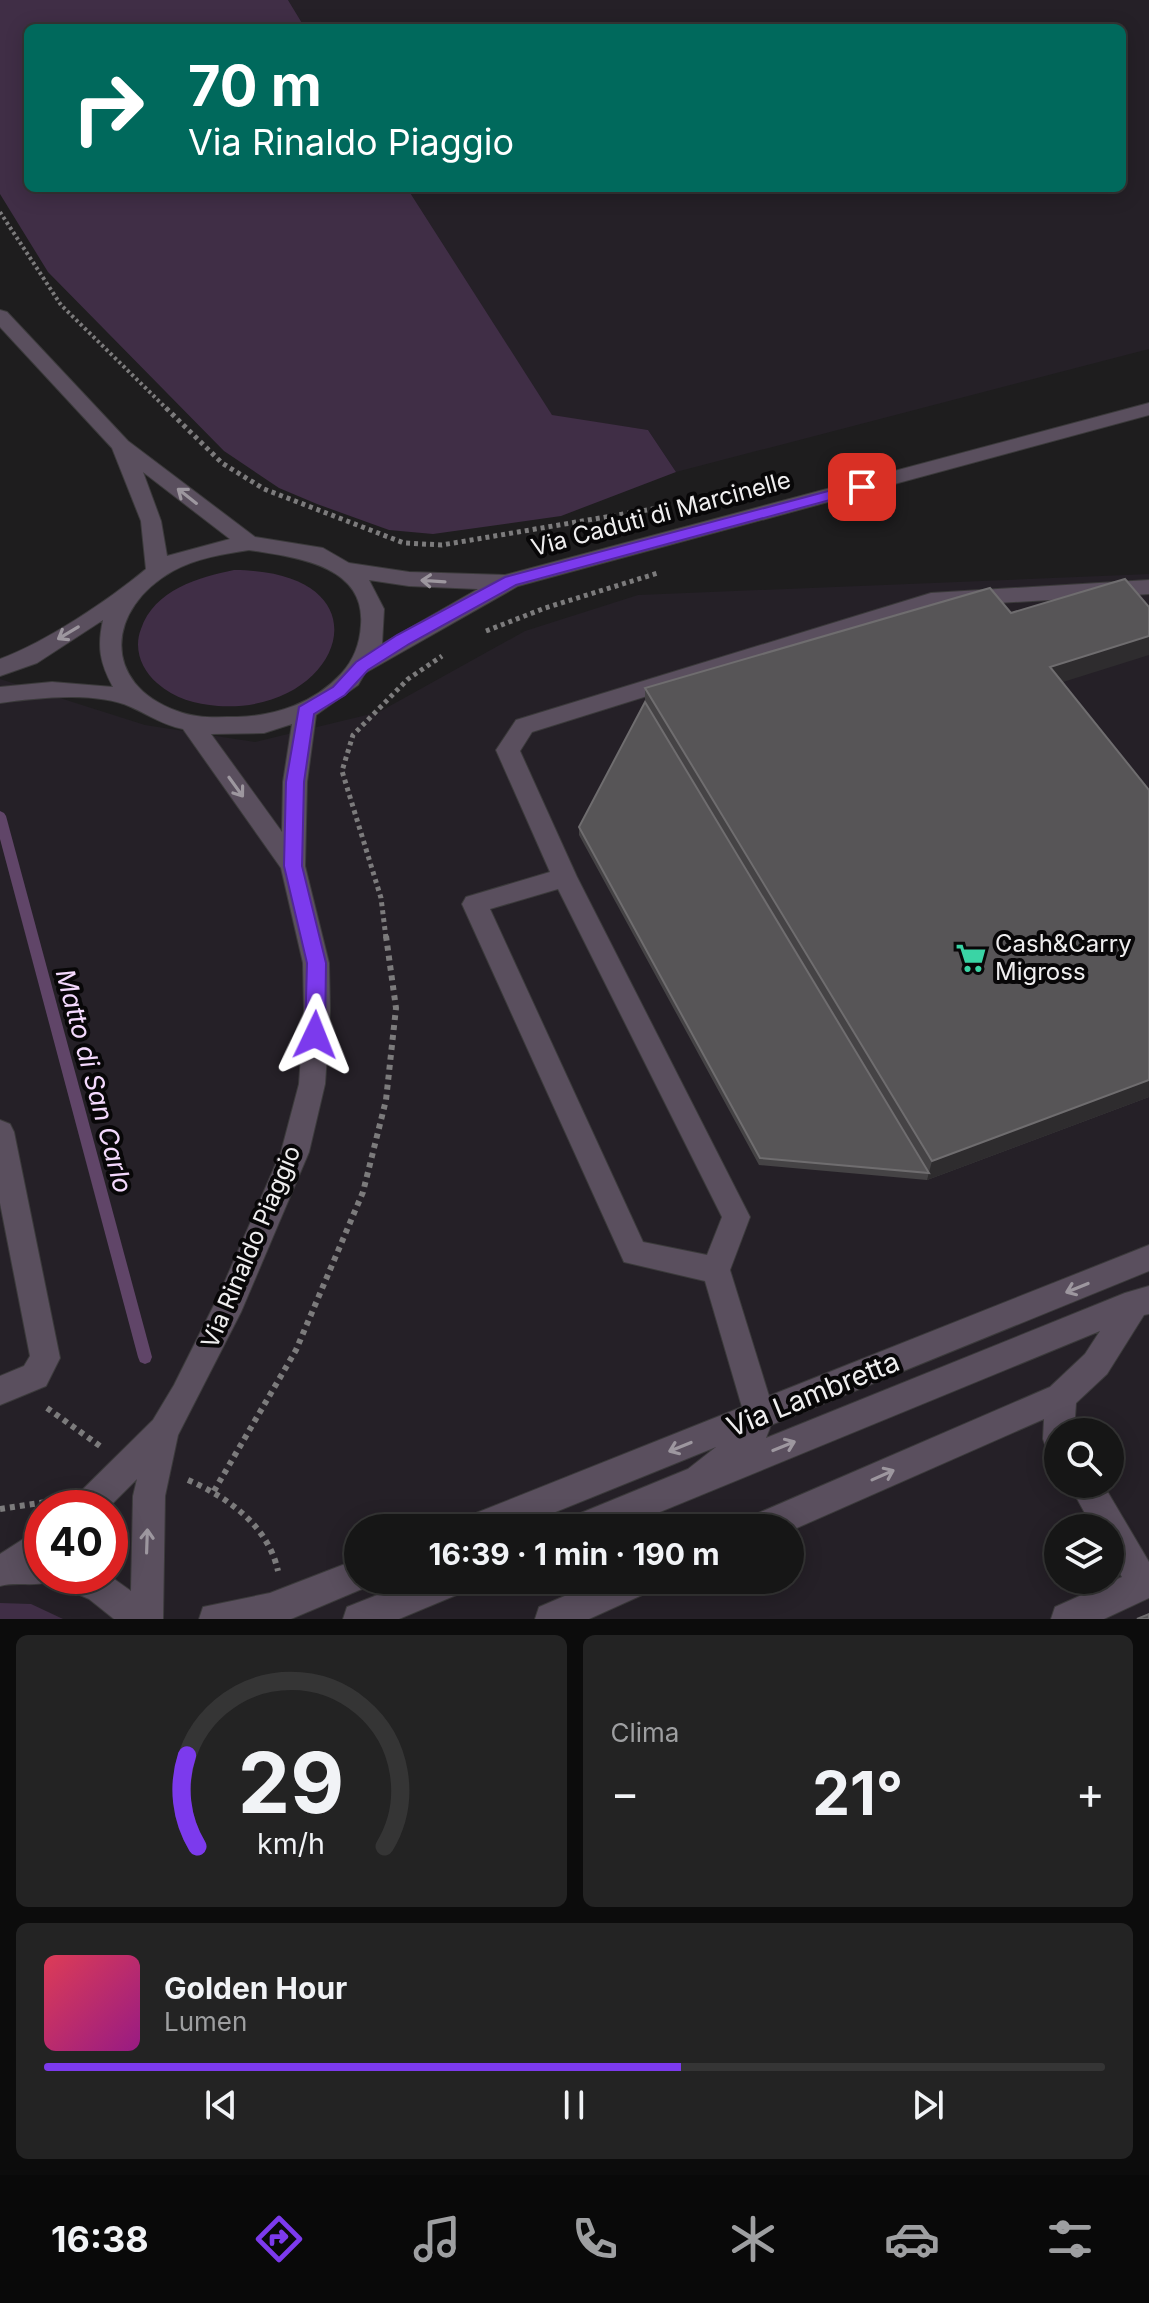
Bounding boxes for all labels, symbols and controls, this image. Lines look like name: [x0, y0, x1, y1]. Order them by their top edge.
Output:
text: 70 m: [188, 52, 322, 120]
icon: right: [56, 56, 160, 160]
text: Via Rinaldo Piaggio: [188, 120, 514, 164]
pin: [828, 453, 896, 521]
street label: Via Caduti di Marcinelle: [528, 465, 794, 562]
icon: arrive: [840, 465, 884, 509]
one-way arrow: [177, 487, 198, 504]
one-way arrow: [420, 573, 447, 588]
one-way arrow: [57, 626, 80, 642]
one-way arrow: [228, 776, 245, 798]
place label: Cash&Carry Migross: [995, 929, 1132, 986]
supermarket icon: Cash&Carry Migross: [954, 941, 988, 975]
water label: Matto di San Carlo: [50, 966, 139, 1196]
position arrow: [273, 993, 357, 1077]
street label: Via Rinaldo Piaggio: [195, 1141, 306, 1353]
one-way arrow: [1065, 1282, 1090, 1297]
street label: Via Lambretta: [722, 1344, 904, 1444]
map controls: [1044, 1418, 1124, 1594]
button: search: [1044, 1418, 1124, 1498]
one-way arrow: [771, 1438, 796, 1452]
one-way arrow: [668, 1441, 693, 1455]
one-way arrow: [870, 1466, 895, 1481]
speed limit sign: 40: [24, 1490, 128, 1594]
button: layers: [1044, 1514, 1124, 1594]
one-way arrow: [139, 1528, 154, 1555]
text: 16:39 · 1 min · 190 m: [428, 1536, 720, 1572]
text: Clima: [611, 1717, 679, 1748]
text: 29: [238, 1732, 344, 1833]
text: 21°: [812, 1757, 903, 1829]
text: −: [611, 1766, 640, 1820]
text: +: [1076, 1766, 1105, 1820]
text: km/h: [257, 1826, 325, 1861]
text: Golden Hour: [164, 1970, 347, 2006]
text: Lumen: [164, 2006, 247, 2037]
icon: previous: [199, 2083, 243, 2127]
icon: pause: [552, 2083, 596, 2127]
icon: next: [906, 2083, 950, 2127]
icon: directions: [251, 2211, 307, 2267]
icon: music: [409, 2211, 465, 2267]
icon: phone: [567, 2211, 623, 2267]
icon: climate: [725, 2211, 781, 2267]
icon: car: [884, 2211, 940, 2267]
icon: filters: [1042, 2211, 1098, 2267]
text: 16:38: [51, 2217, 149, 2261]

